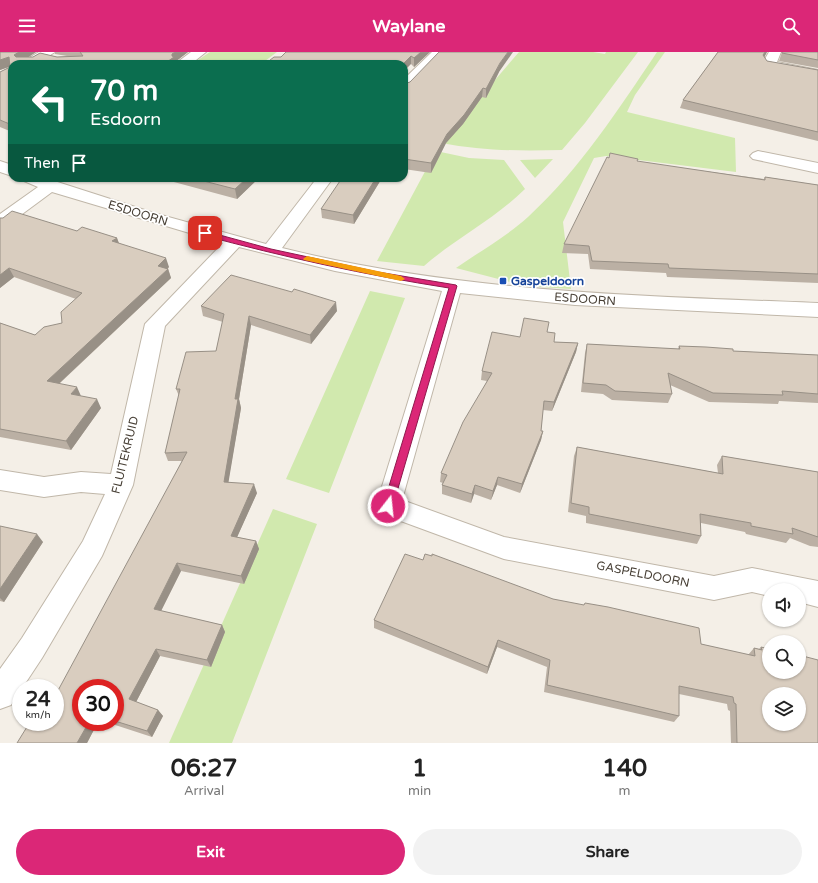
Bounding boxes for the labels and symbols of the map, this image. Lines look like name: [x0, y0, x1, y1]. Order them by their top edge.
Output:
street label: ESDOORN: [106, 197, 170, 229]
pin: [188, 216, 222, 250]
place label: Gaspeldoorn: [511, 274, 584, 289]
marker: Gaspeldoorn: [498, 276, 508, 286]
street label: ESDOORN: [554, 290, 616, 308]
street label: FLUITEKRUID: [109, 415, 141, 495]
position arrow: [367, 485, 409, 527]
street label: GASPELDOORN: [595, 558, 691, 590]
speed limit sign: 30: [72, 679, 124, 731]

